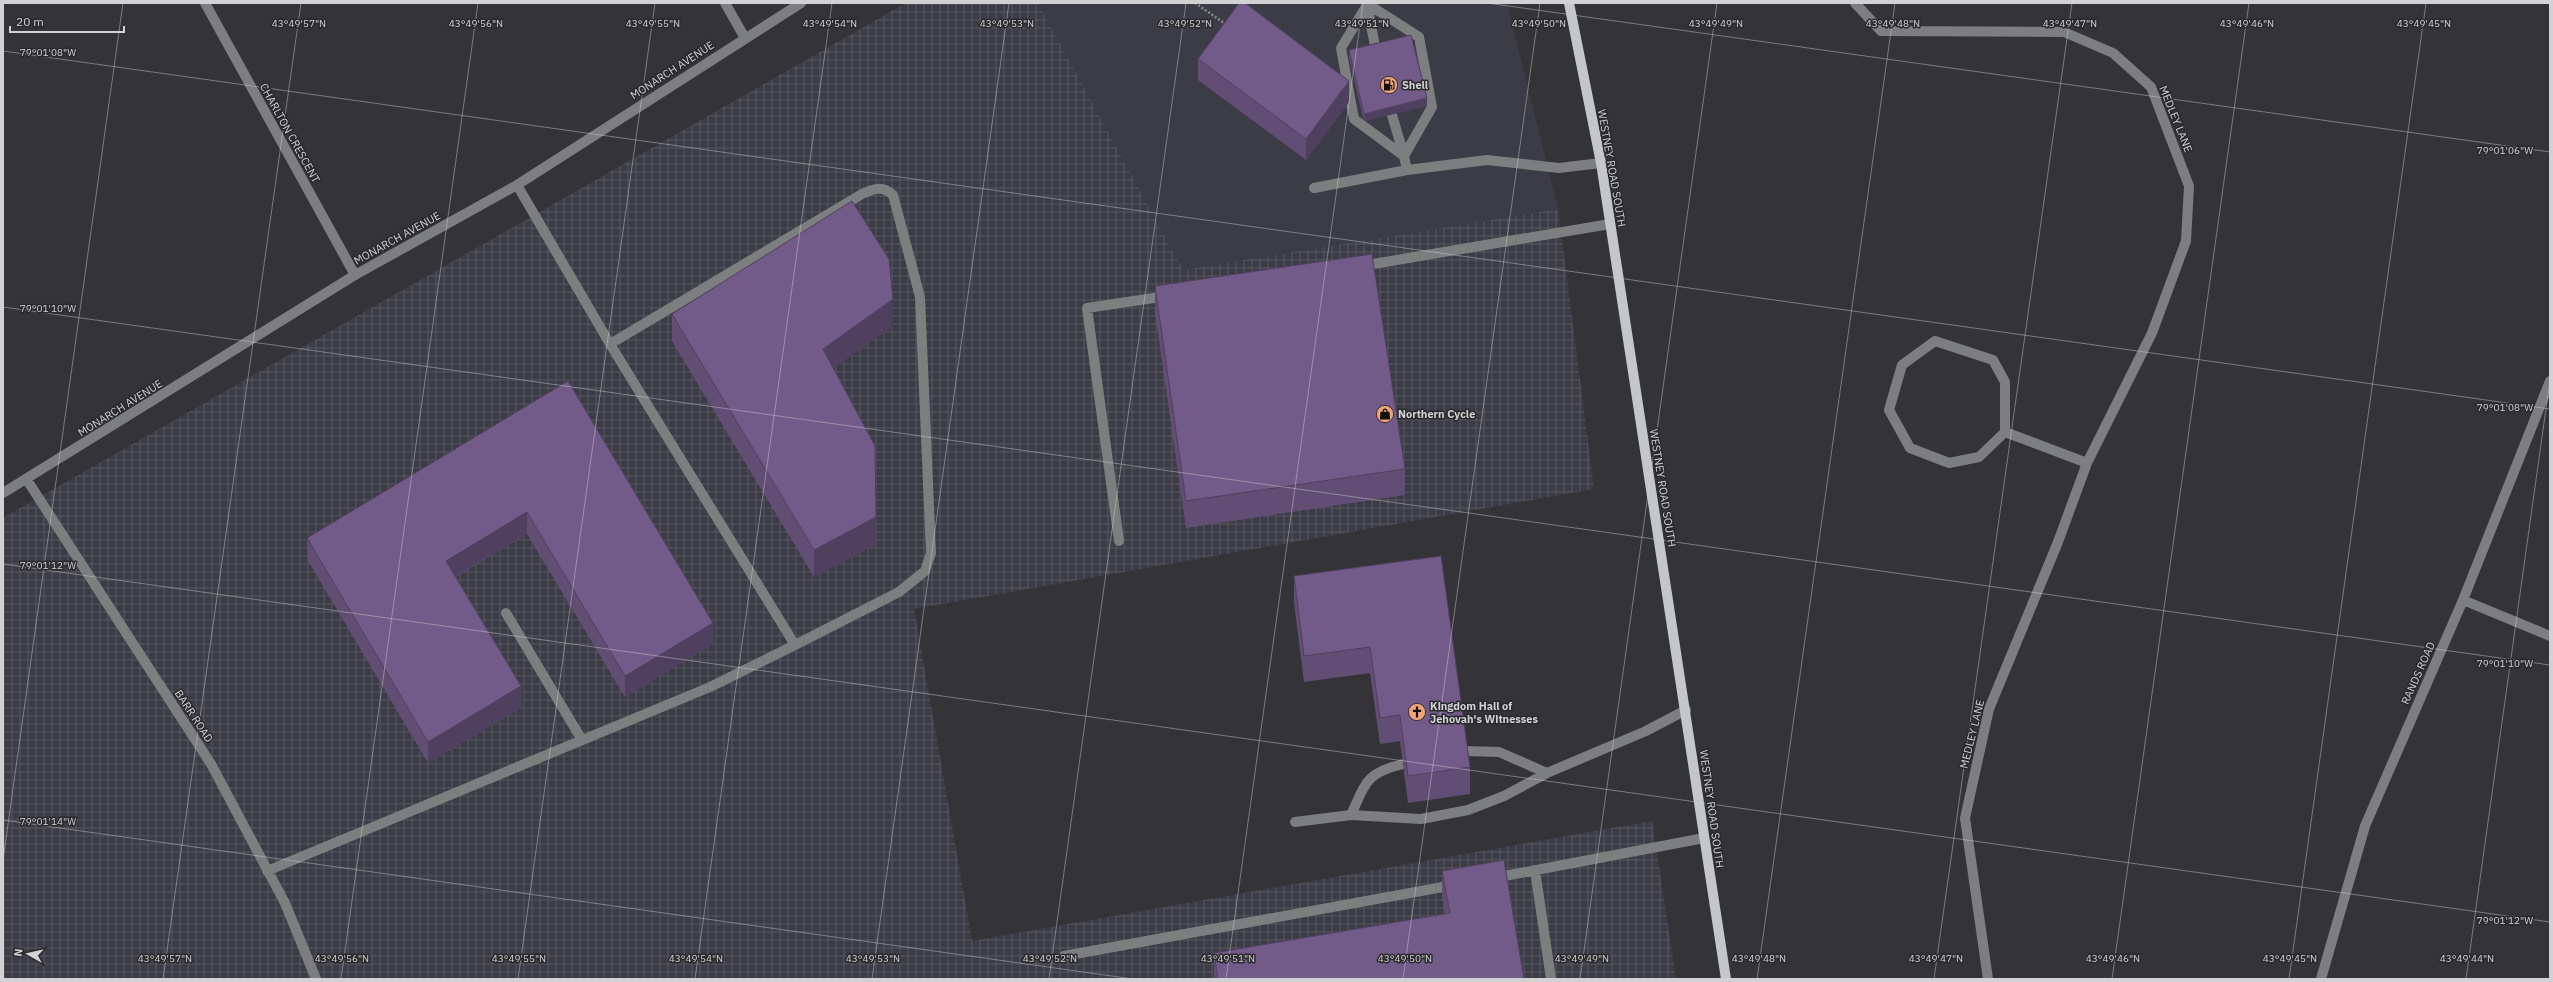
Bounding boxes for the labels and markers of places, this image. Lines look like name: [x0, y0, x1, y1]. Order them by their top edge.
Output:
fuel station icon: Shell: [1379, 75, 1399, 95]
place label: Shell: [1402, 78, 1429, 92]
shop icon: Northern Cycle: [1375, 404, 1395, 424]
place label: Northern Cycle: [1398, 407, 1475, 421]
place label: Kingdom Hall of Jehovah's Witnesses: [1430, 699, 1539, 726]
church icon: Kingdom Hall of Jehovah's Witnesses: [1407, 702, 1427, 722]

